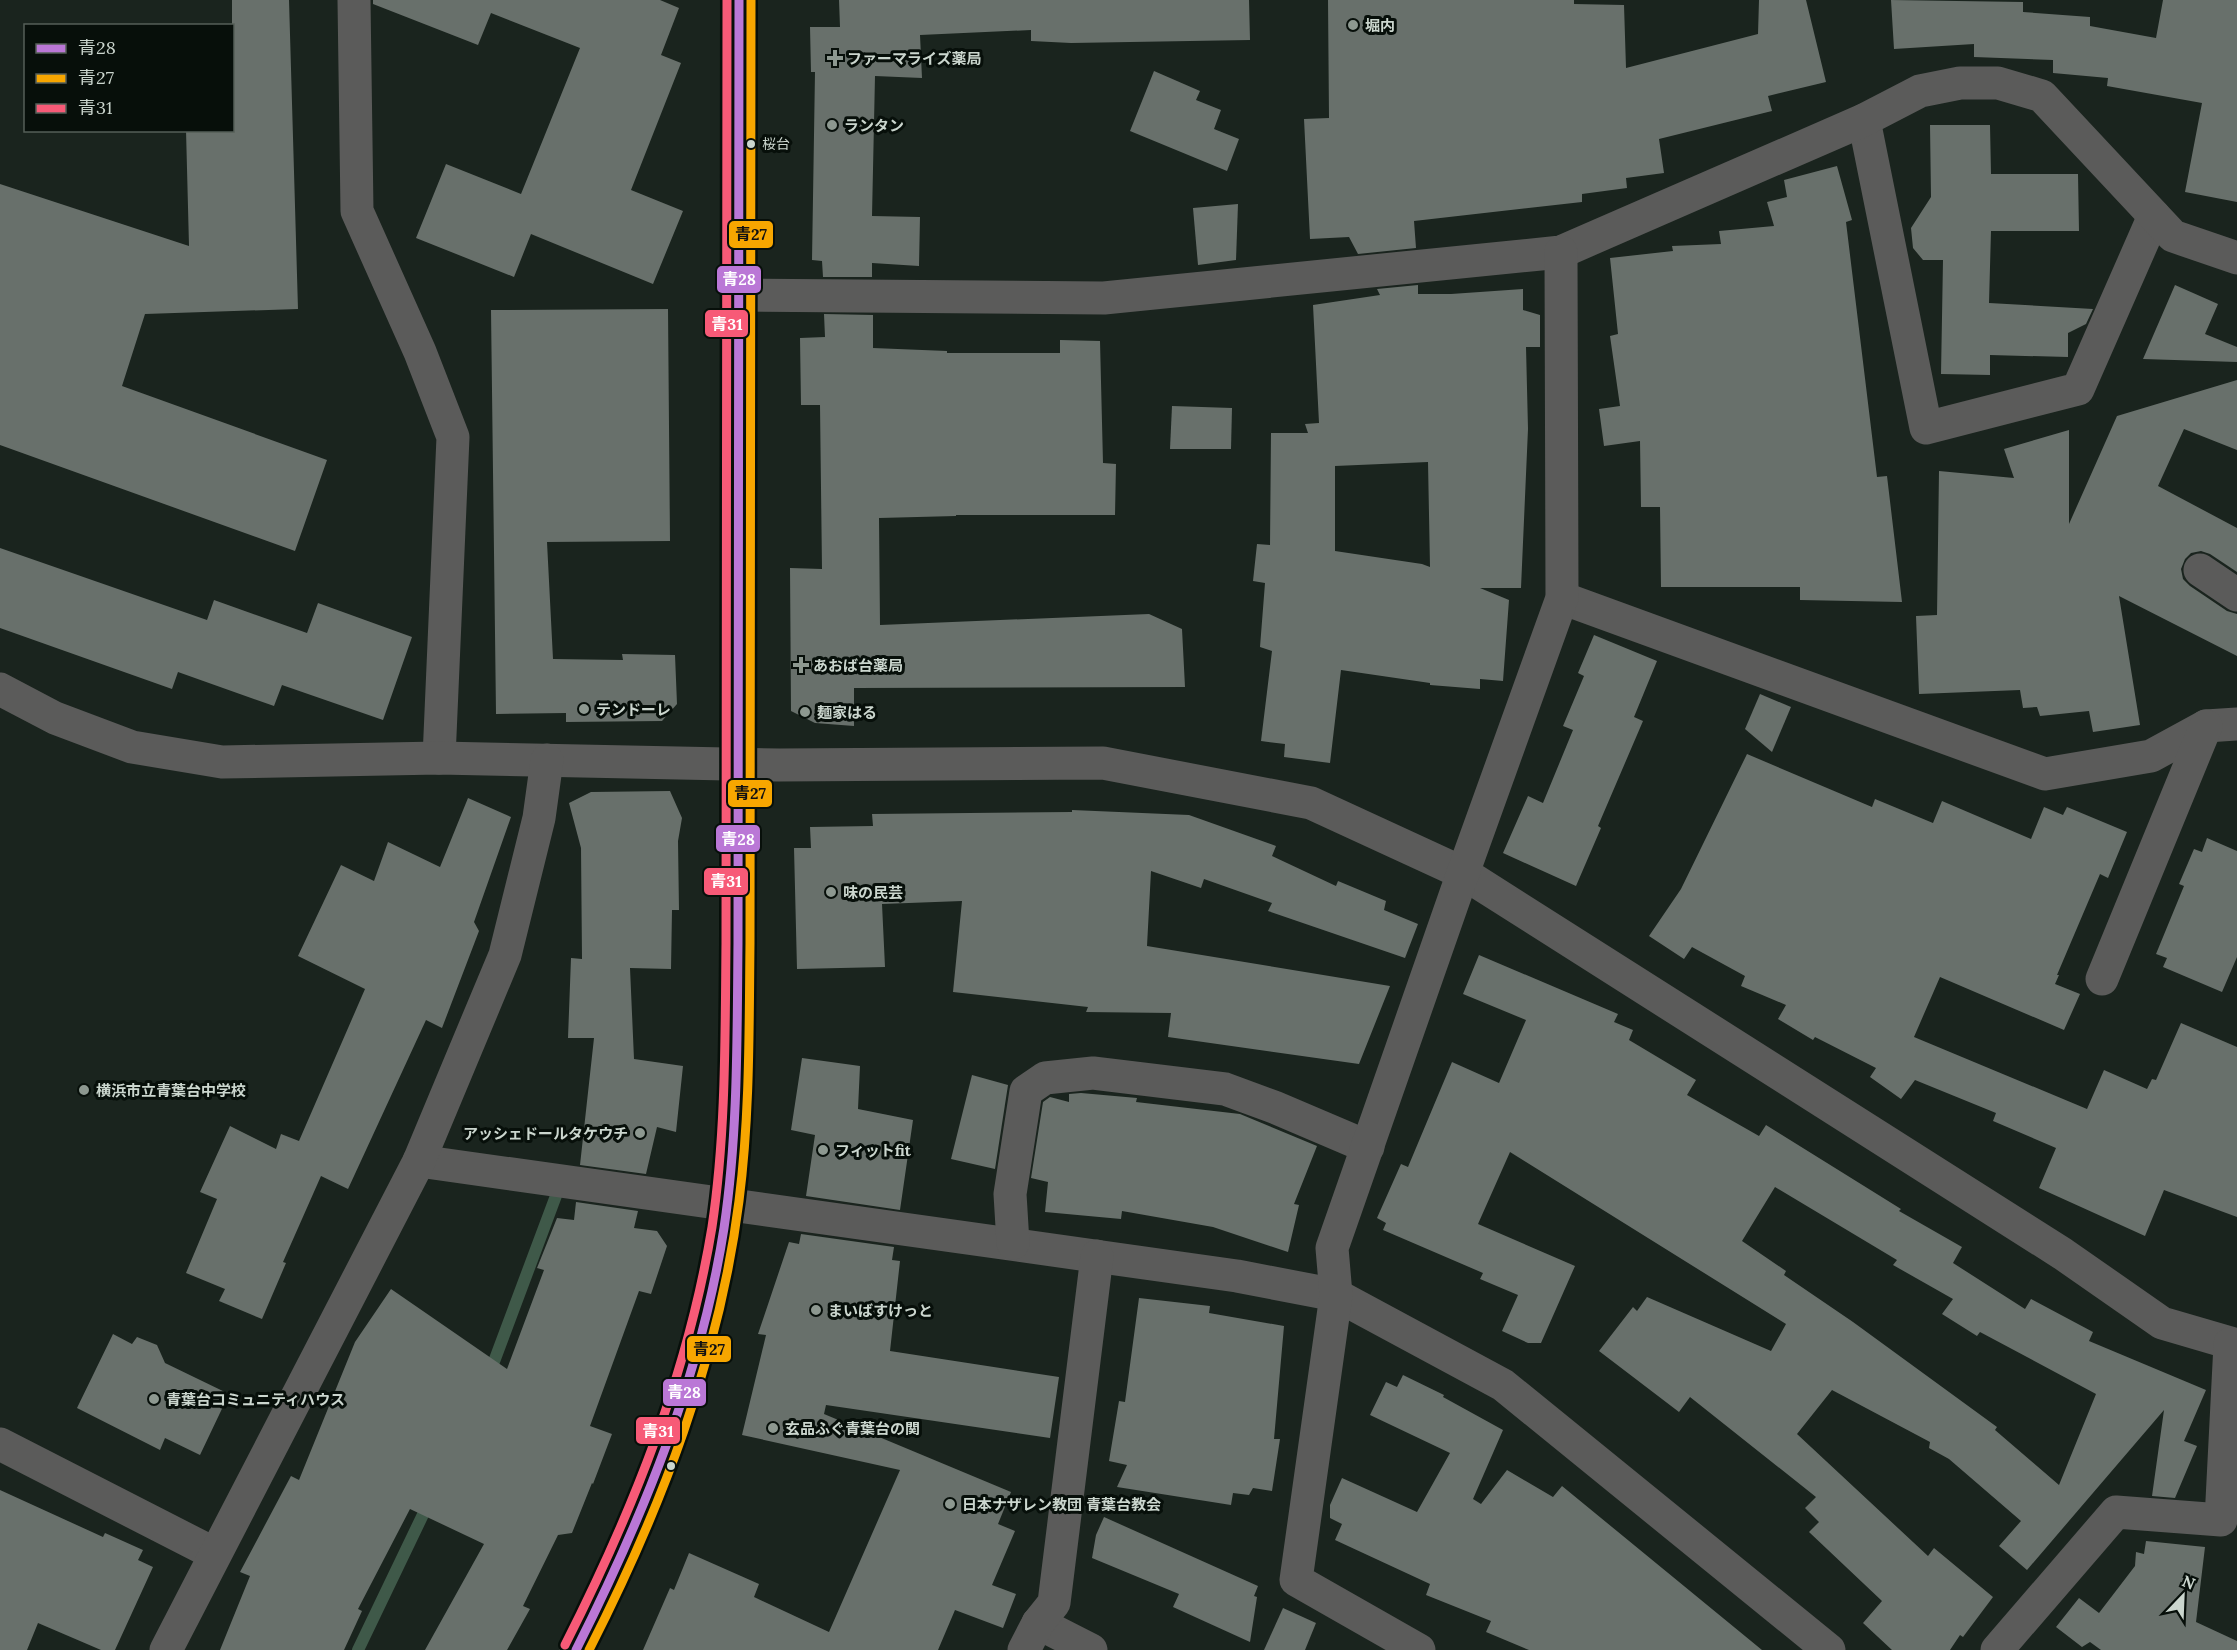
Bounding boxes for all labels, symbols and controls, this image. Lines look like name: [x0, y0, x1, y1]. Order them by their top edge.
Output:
place label: 堀内: [1365, 16, 1395, 35]
marker: 堀内: [1346, 18, 1360, 32]
legend: [24, 24, 234, 132]
text: 青28: [78, 36, 116, 59]
place label: ファーマライズ薬局: [847, 49, 982, 68]
marker: ファーマライズ薬局: [828, 51, 842, 65]
text: 青27: [78, 66, 114, 89]
text: 青31: [78, 96, 113, 119]
place label: ランタン: [844, 116, 904, 135]
marker: ランタン: [825, 118, 839, 132]
place label: 桜台: [762, 135, 790, 153]
marker: 桜台: [745, 138, 757, 150]
line badge: 青27: [728, 220, 774, 249]
text: 青27: [735, 224, 768, 244]
line badge: 青28: [716, 265, 762, 294]
text: 青28: [722, 269, 756, 289]
line badge: 青31: [704, 309, 749, 338]
text: 青31: [711, 314, 743, 334]
place label: あおば台薬局: [813, 656, 903, 675]
marker: あおば台薬局: [794, 658, 808, 672]
place label: テンドーレ: [596, 700, 671, 719]
marker: テンドーレ: [577, 702, 591, 716]
place label: 麺家はる: [817, 703, 877, 722]
marker: 麺家はる: [798, 705, 812, 719]
line badge: 青27: [727, 779, 773, 808]
text: 青27: [734, 783, 767, 803]
line badge: 青28: [715, 824, 761, 853]
text: 青28: [721, 829, 755, 849]
line badge: 青31: [703, 867, 749, 896]
text: 青31: [710, 871, 742, 891]
place label: 味の民芸: [843, 883, 903, 902]
marker: 味の民芸: [824, 885, 838, 899]
place label: 横浜市立青葉台中学校: [96, 1081, 246, 1100]
marker: 横浜市立青葉台中学校: [77, 1083, 91, 1097]
place label: アッシェドールタケウチ: [463, 1124, 628, 1143]
marker: アッシェドールタケウチ: [633, 1126, 647, 1140]
place label: フィットfit: [835, 1141, 912, 1160]
marker: フィットfit: [816, 1143, 830, 1157]
place label: まいばすけっと: [828, 1301, 933, 1320]
marker: まいばすけっと: [809, 1303, 823, 1317]
line badge: 青27: [686, 1335, 732, 1363]
text: 青27: [693, 1339, 726, 1359]
line badge: 青28: [662, 1378, 707, 1407]
text: 青28: [667, 1382, 701, 1402]
place label: 青葉台コミュニティハウス: [166, 1390, 345, 1409]
marker: 青葉台コミュニティハウス: [147, 1392, 161, 1406]
line badge: 青31: [635, 1416, 681, 1445]
place label: 玄品ふぐ青葉台の関: [785, 1419, 920, 1438]
text: 青31: [642, 1421, 674, 1441]
marker: 玄品ふぐ青葉台の関: [766, 1421, 780, 1435]
unlabelled marker: [665, 1460, 677, 1472]
place label: 日本ナザレン教団 青葉台教会: [962, 1495, 1161, 1514]
marker: 日本ナザレン教団 青葉台教会: [943, 1497, 957, 1511]
north arrow: [2153, 1566, 2213, 1626]
text: N: [2179, 1571, 2198, 1594]

